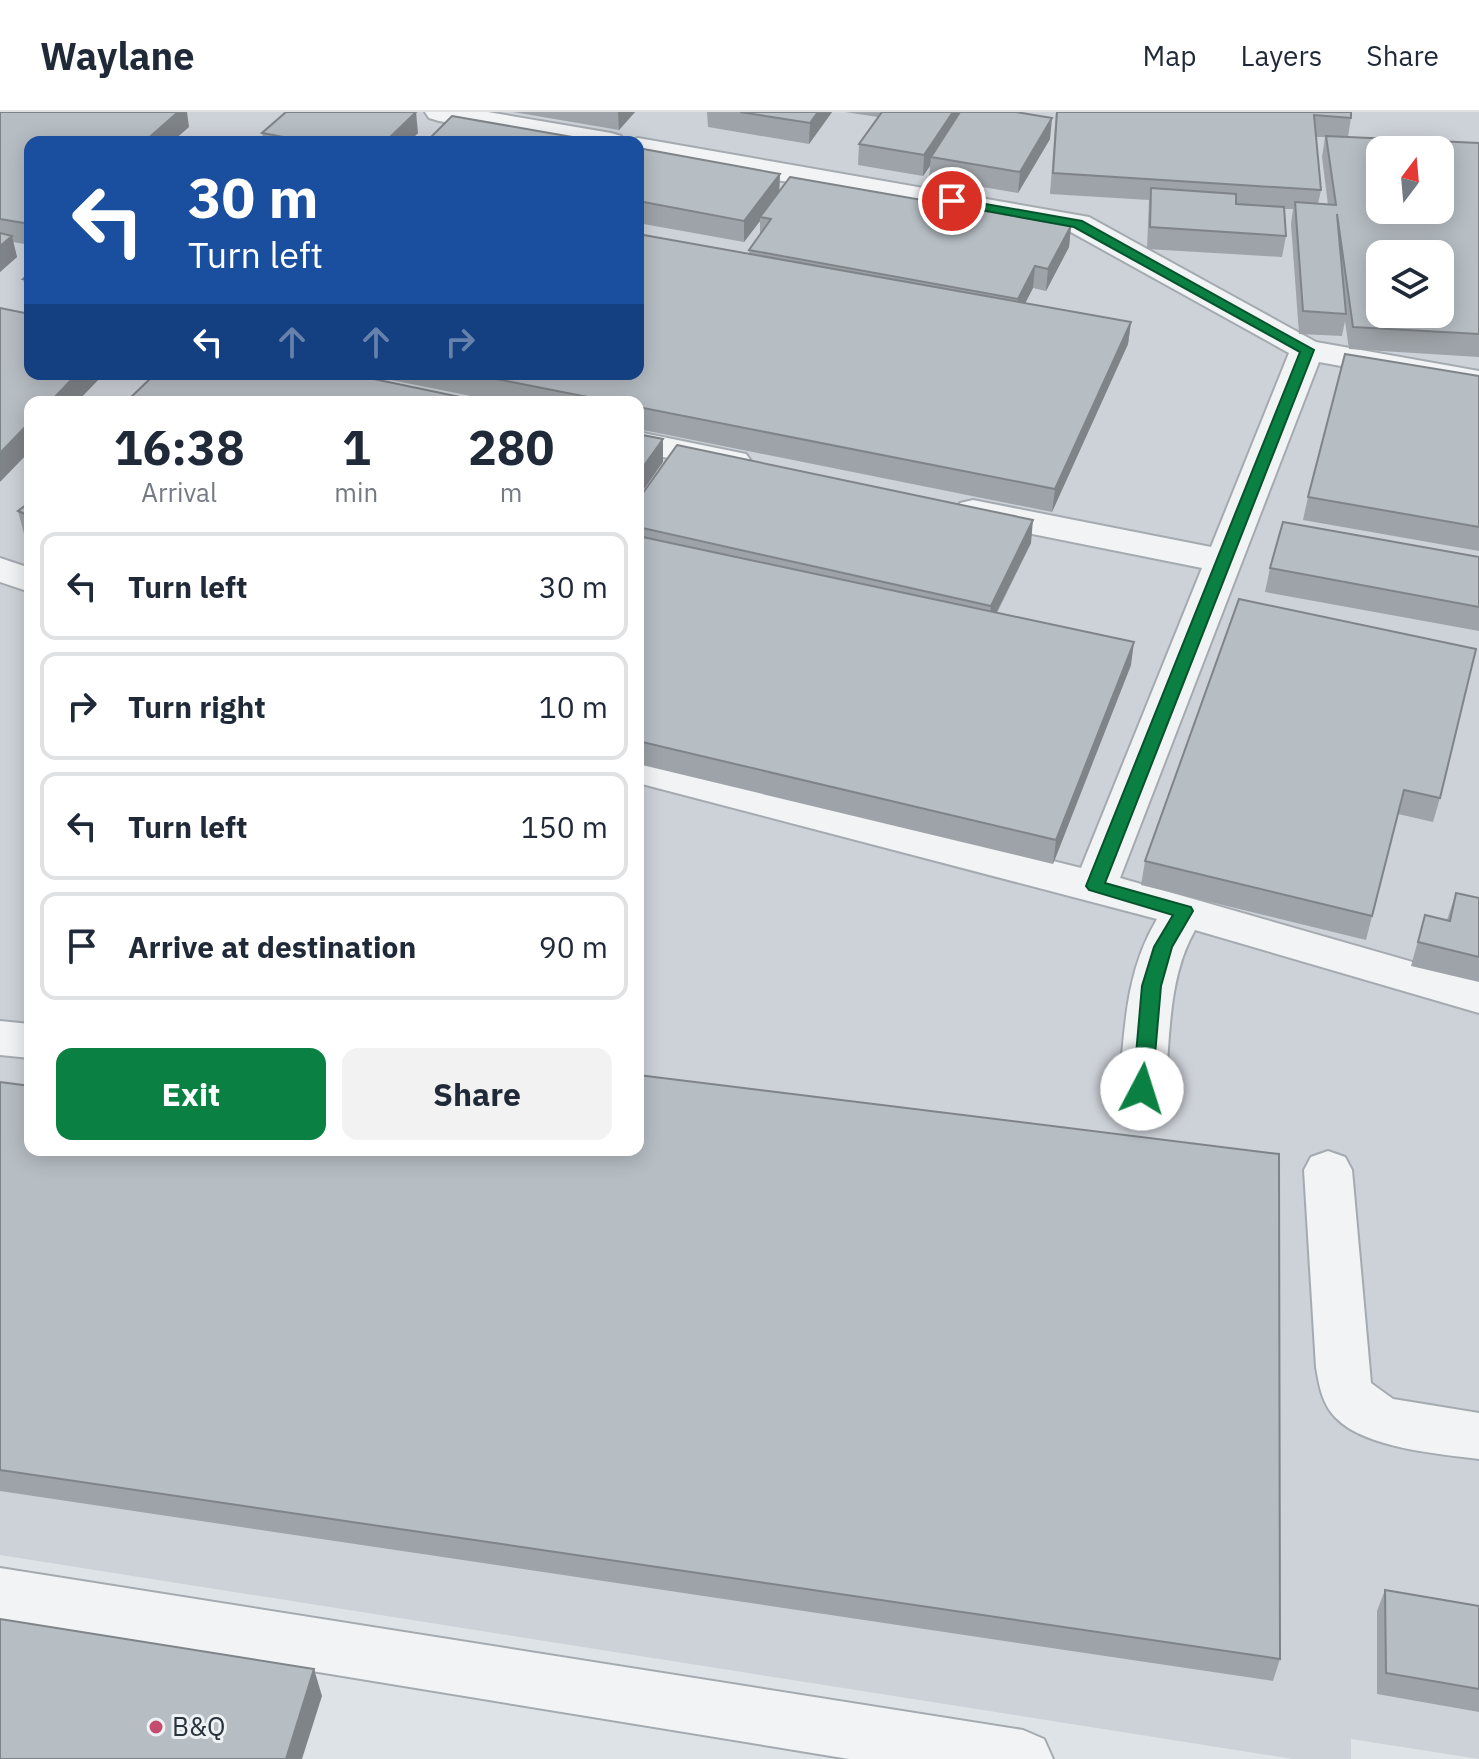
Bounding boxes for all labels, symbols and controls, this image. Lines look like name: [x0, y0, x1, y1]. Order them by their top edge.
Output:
text: Waylane: [40, 31, 195, 80]
text: Map: [1142, 37, 1196, 74]
text: Layers: [1240, 37, 1322, 74]
text: Share: [1366, 37, 1439, 74]
north arrow: [1366, 136, 1454, 224]
map controls: [1366, 136, 1454, 328]
text: 30 m: [188, 161, 318, 233]
pin: [918, 167, 986, 235]
icon: left: [56, 168, 160, 272]
icon: arrive: [930, 179, 974, 223]
text: Turn left: [188, 231, 323, 278]
button: layers: [1366, 240, 1454, 328]
icon: left: [186, 320, 230, 364]
icon: ahead: [270, 320, 314, 364]
icon: ahead: [354, 320, 398, 364]
icon: right: [438, 320, 482, 364]
text: 16:38: [114, 416, 245, 478]
text: 1: [342, 416, 371, 478]
text: 280: [468, 416, 554, 478]
text: Arrival: [141, 475, 217, 509]
text: min: [334, 475, 378, 509]
text: m: [500, 475, 522, 509]
icon: left: [60, 564, 104, 608]
text: Turn left: [128, 567, 247, 606]
text: 30 m: [539, 567, 608, 606]
icon: right: [60, 684, 104, 728]
text: Turn right: [128, 687, 266, 726]
text: 10 m: [539, 687, 608, 726]
icon: left: [60, 804, 104, 848]
text: Turn left: [128, 807, 247, 846]
text: 150 m: [521, 807, 608, 846]
icon: arrive: [60, 924, 104, 968]
text: Arrive at destination: [128, 927, 416, 966]
text: 90 m: [539, 927, 608, 966]
position arrow: [1100, 1047, 1184, 1131]
button: Exit: [56, 1048, 326, 1140]
button: Share: [342, 1048, 612, 1140]
place label: B&Q: [172, 1709, 225, 1743]
marker: B&Q: [147, 1718, 165, 1736]

